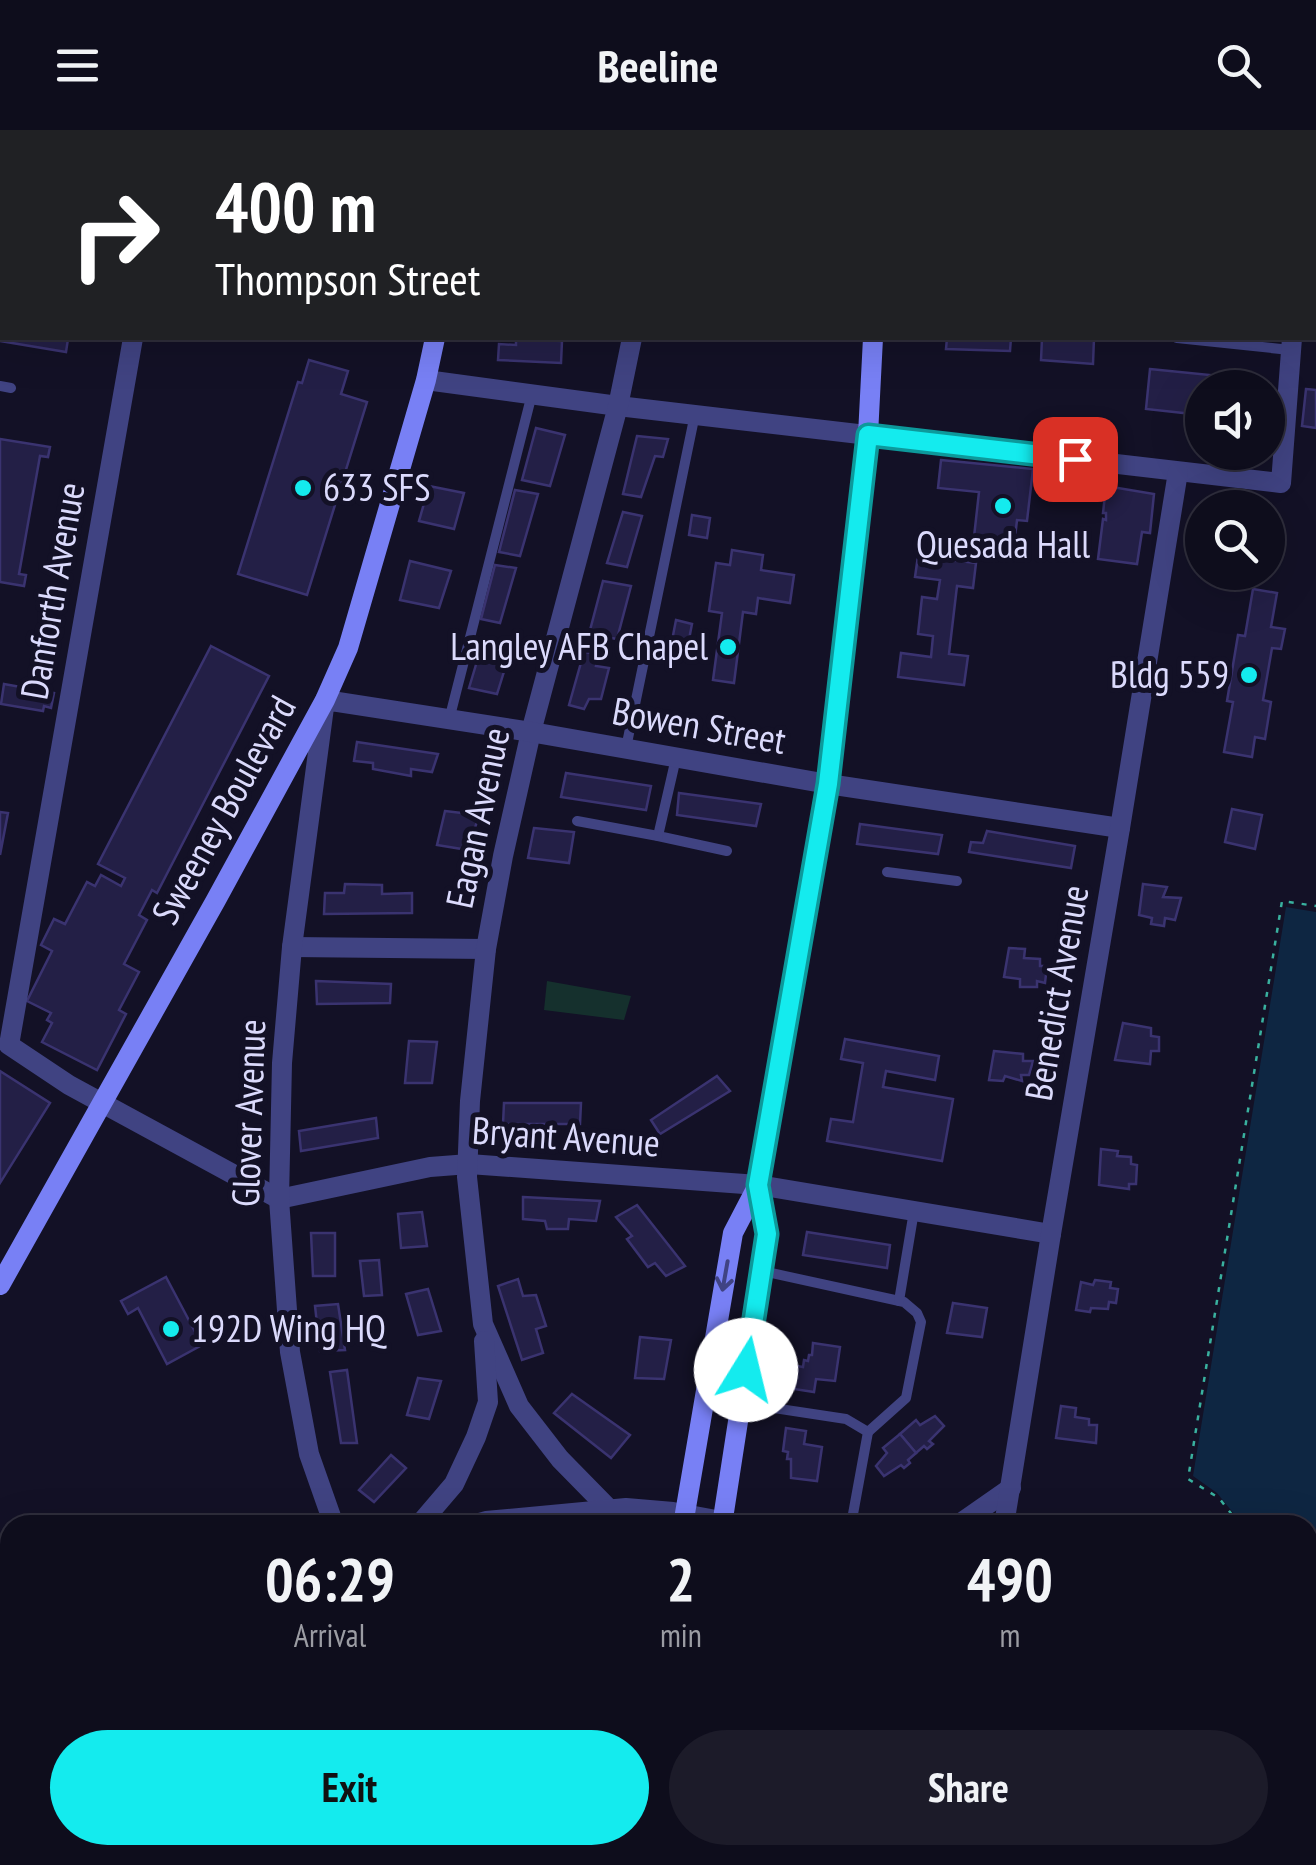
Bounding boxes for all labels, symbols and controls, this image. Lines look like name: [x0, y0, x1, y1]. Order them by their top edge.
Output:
text: Beeline: [597, 36, 719, 94]
icon: menu: [50, 38, 105, 93]
icon: search: [1211, 38, 1266, 93]
text: 400 m: [215, 161, 376, 251]
icon: right: [50, 170, 180, 300]
text: Thompson Street: [215, 249, 480, 307]
map controls: [1185, 370, 1285, 590]
button: sound: [1185, 370, 1285, 470]
pin: [1033, 417, 1118, 502]
icon: arrive: [1048, 432, 1103, 487]
place label: 633 SFS: [323, 462, 431, 511]
marker: 633 SFS: [292, 477, 314, 499]
street label: Danforth Avenue: [8, 478, 95, 703]
button: search: [1185, 490, 1285, 590]
marker: Quesada Hall: [992, 495, 1014, 517]
place label: Quesada Hall: [916, 519, 1090, 568]
place label: Langley AFB Chapel: [450, 621, 708, 670]
marker: Langley AFB Chapel: [717, 636, 739, 658]
place label: Bldg 559: [1110, 649, 1229, 698]
marker: Bldg 559: [1238, 664, 1260, 686]
street label: Bowen Street: [609, 685, 790, 764]
street label: Sweeney Boulevard: [140, 686, 306, 932]
street label: Eagan Avenue: [434, 723, 520, 912]
street label: Benedict Avenue: [1012, 881, 1099, 1104]
street label: Glover Avenue: [220, 1018, 275, 1208]
street label: Bryant Avenue: [471, 1105, 662, 1167]
one-way arrow: [715, 1259, 734, 1292]
place label: 192D Wing HQ: [191, 1303, 387, 1352]
marker: 192D Wing HQ: [160, 1318, 182, 1340]
position arrow: [694, 1318, 798, 1422]
text: 06:29: [265, 1540, 395, 1618]
text: 2: [667, 1540, 695, 1618]
text: 490: [967, 1540, 1053, 1618]
text: Arrival: [294, 1614, 366, 1656]
text: min: [660, 1614, 702, 1656]
text: m: [999, 1614, 1020, 1656]
button: Exit: [50, 1730, 649, 1845]
button: Share: [669, 1730, 1268, 1845]

